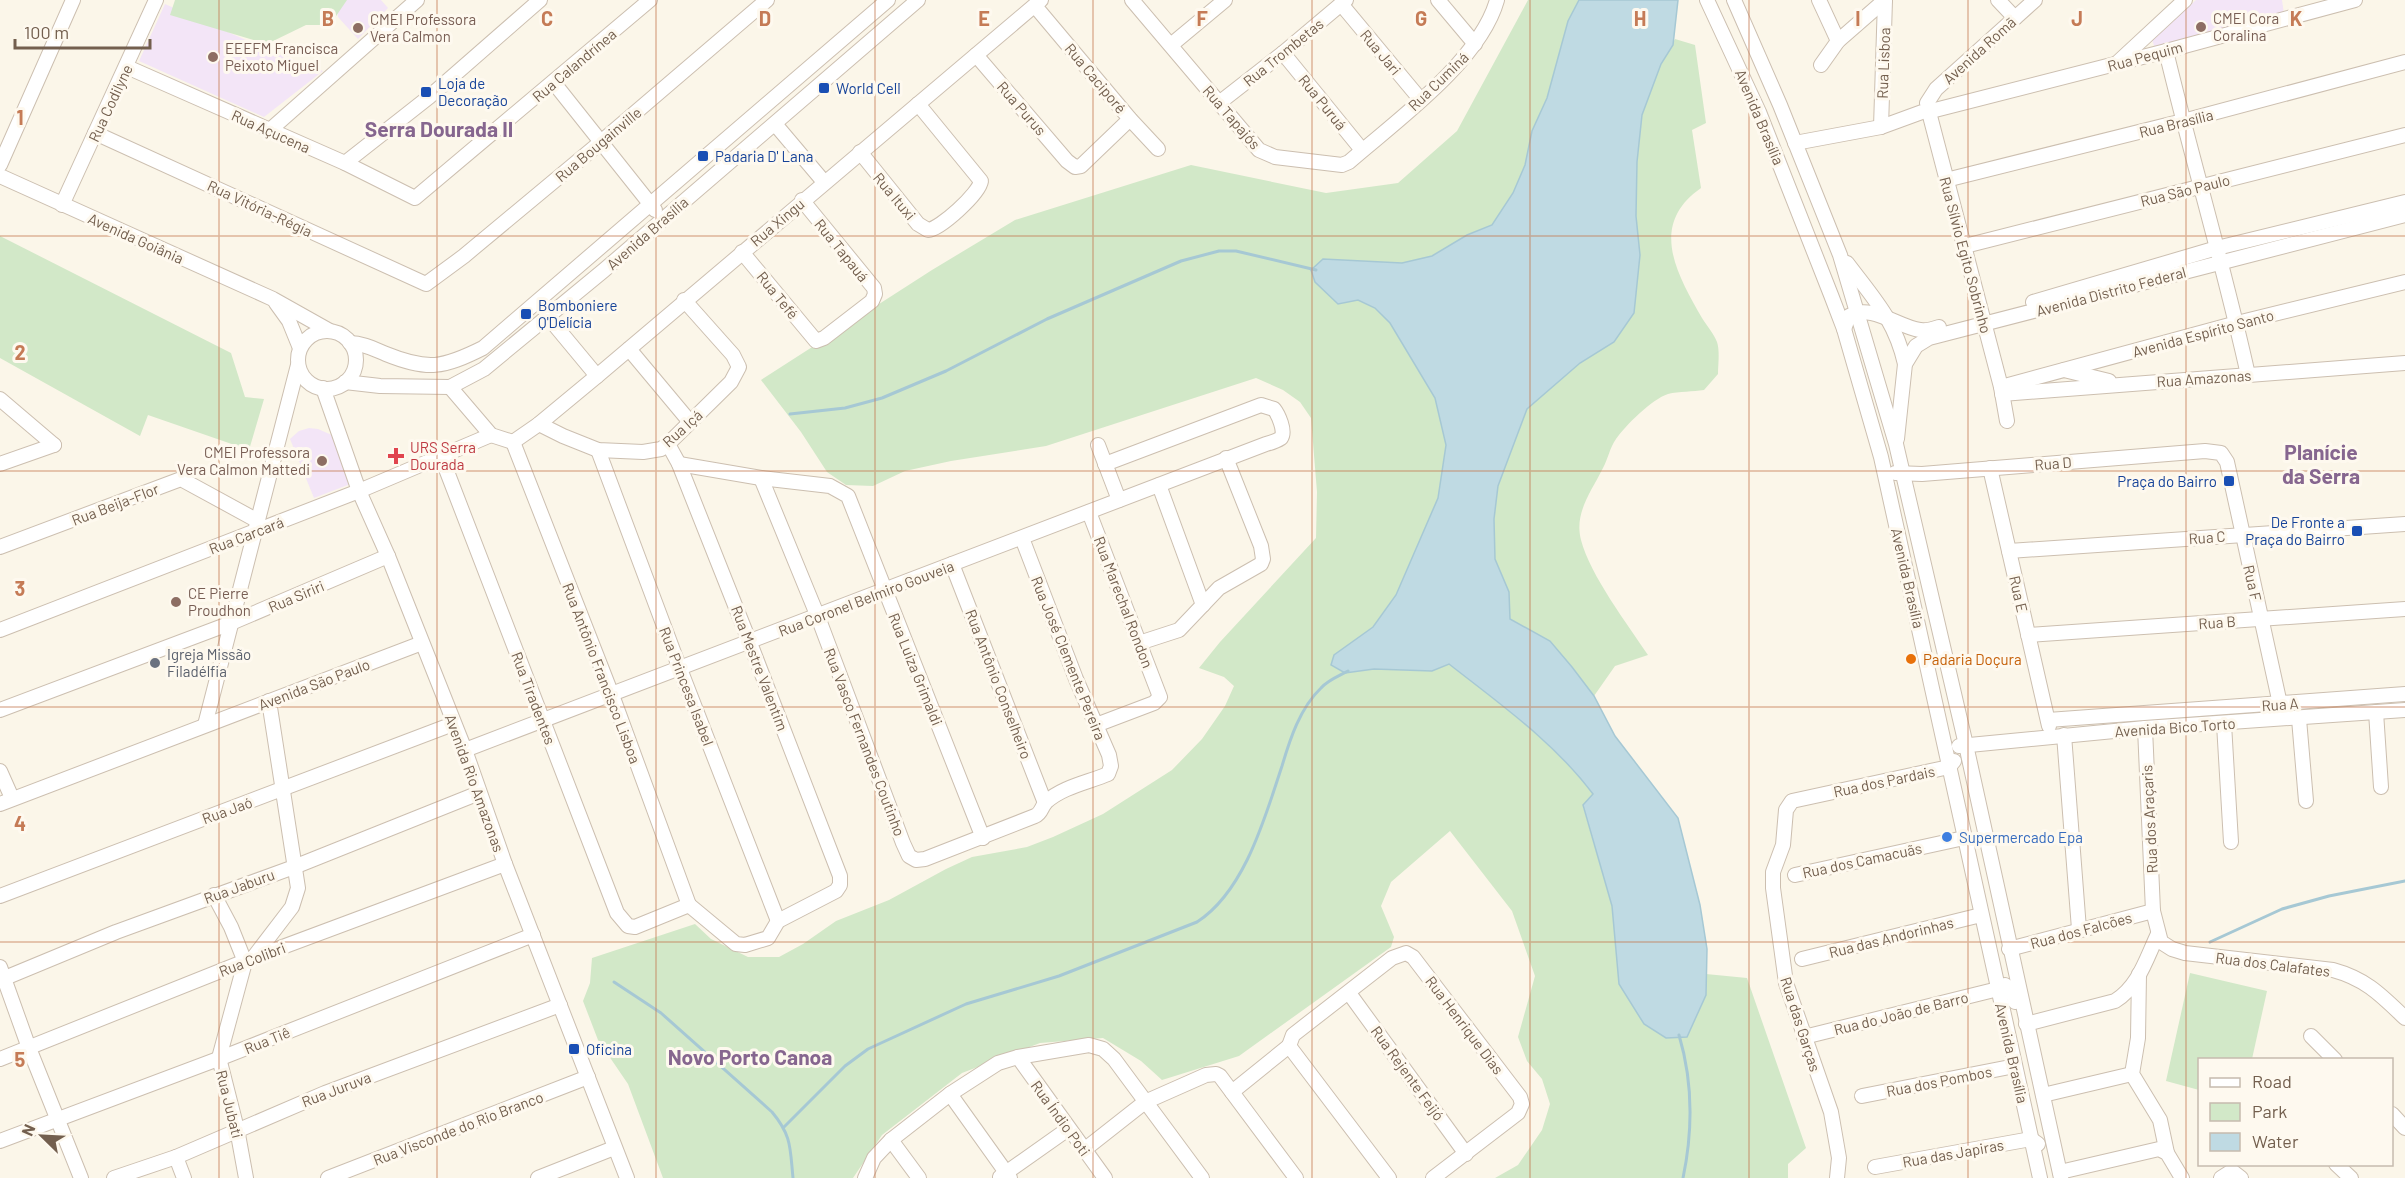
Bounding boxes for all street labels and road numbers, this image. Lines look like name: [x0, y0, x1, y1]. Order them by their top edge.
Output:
street label: Avenida Romã: [1939, 13, 2019, 87]
street label: Rua Trombetas: [1239, 14, 1327, 90]
street label: Rua Calandrínea: [528, 25, 620, 105]
street label: Rua Jari: [1357, 26, 1405, 78]
street label: Rua Lisboa: [1873, 27, 1893, 99]
street label: Rua Pequim: [2105, 37, 2185, 75]
street label: Rua Caciporé: [1061, 39, 1131, 117]
street label: Rua Cuminá: [1404, 48, 1472, 114]
street label: Rua Codilyne: [84, 61, 136, 145]
street label: Avenida Brasília: [1732, 66, 1788, 168]
street label: Rua Puruá: [1295, 71, 1351, 133]
street label: Rua Purus: [994, 77, 1050, 139]
street label: Rua Tapajós: [1199, 81, 1265, 153]
street label: Rua Bougainville: [551, 103, 645, 185]
street label: Rua Brasília: [2137, 105, 2215, 141]
street label: Rua Açucena: [229, 106, 313, 156]
street label: Rua Ituxi: [870, 169, 920, 223]
street label: Rua São Paulo: [2138, 170, 2232, 210]
street label: Rua Sílvio Egito Sobrinho: [1936, 175, 1996, 335]
street label: Rua Vitória-Régia: [205, 176, 315, 240]
street label: Avenida Brasília: [603, 193, 691, 273]
street label: Rua Xingu: [746, 194, 808, 250]
street label: Avenida Goiânia: [85, 209, 187, 267]
street label: Rua Tapauá: [811, 215, 873, 285]
street label: Avenida Distrito Federal: [2034, 262, 2188, 320]
street label: Rua Tefé: [753, 268, 803, 322]
street label: Avenida Espírito Santo: [2130, 305, 2276, 361]
street label: Rua Amazonas: [2156, 366, 2252, 390]
street label: Rua Içá: [658, 406, 706, 450]
street label: Rua D: [2034, 452, 2072, 474]
street label: Rua Beija-Flor: [69, 479, 162, 529]
street label: Rua Carcará: [206, 513, 286, 557]
street label: Avenida Brasília: [1888, 526, 1928, 630]
street label: Rua C: [2188, 527, 2226, 547]
street label: Rua Marechal Rondon: [1091, 534, 1157, 670]
street label: Rua Coronel Belmiro Gouveia: [776, 556, 956, 640]
street label: Rua F: [2240, 563, 2266, 603]
street label: Rua José Clemente Pereira: [1028, 573, 1110, 743]
street label: Rua E: [2006, 574, 2032, 614]
street label: Rua Siriri: [265, 576, 327, 616]
street label: Rua Antônio Francisco Lisboa: [559, 580, 645, 766]
street label: Rua Mestre Valentim: [728, 603, 792, 733]
street label: Rua Antônio Conselheiro: [962, 607, 1036, 761]
street label: Rua Luiza Grimaldi: [885, 610, 947, 728]
street label: Rua B: [2198, 612, 2236, 632]
street label: Rua Princesa Isabel: [656, 624, 718, 748]
street label: Rua Vasco Fernandes Coutinho: [821, 645, 909, 839]
street label: Rua Tiradentes: [508, 649, 560, 747]
street label: Avenida São Paulo: [256, 654, 372, 714]
street label: Rua A: [2261, 694, 2299, 714]
street label: Avenida Rio Amazonas: [442, 712, 508, 854]
street label: Avenida Bico Torto: [2114, 714, 2236, 740]
street label: Rua dos Pardais: [1832, 761, 1936, 801]
street label: Rua dos Araçaris: [2137, 764, 2161, 874]
street label: Rua Jaó: [199, 793, 255, 827]
street label: Rua dos Camacuãs: [1801, 839, 1923, 881]
street label: Rua Jaburu: [201, 865, 277, 907]
street label: Rua dos Falcões: [2028, 908, 2134, 952]
street label: Rua das Andorinhas: [1827, 913, 1955, 961]
street label: Rua Colibri: [216, 938, 288, 980]
street label: Rua dos Calafates: [2215, 948, 2331, 980]
street label: Rua Henrique Dias: [1422, 972, 1508, 1078]
street label: Rua das Garças: [1777, 974, 1825, 1074]
street label: Rua do João de Barro: [1832, 988, 1970, 1038]
street label: Avenida Brasília: [1992, 1001, 2032, 1105]
street label: Rua Rejente Feijó: [1368, 1022, 1448, 1124]
street label: Rua Tiê: [241, 1023, 293, 1057]
street label: Rua dos Pombos: [1885, 1062, 1993, 1100]
street label: Rua Jubati: [213, 1068, 247, 1140]
street label: Rua Juruva: [299, 1068, 373, 1110]
street label: Rua Índio Poti: [1028, 1077, 1094, 1159]
street label: Rua Visconde do Rio Branco: [370, 1087, 546, 1169]
street label: Rua das Japiras: [1901, 1135, 2005, 1171]

